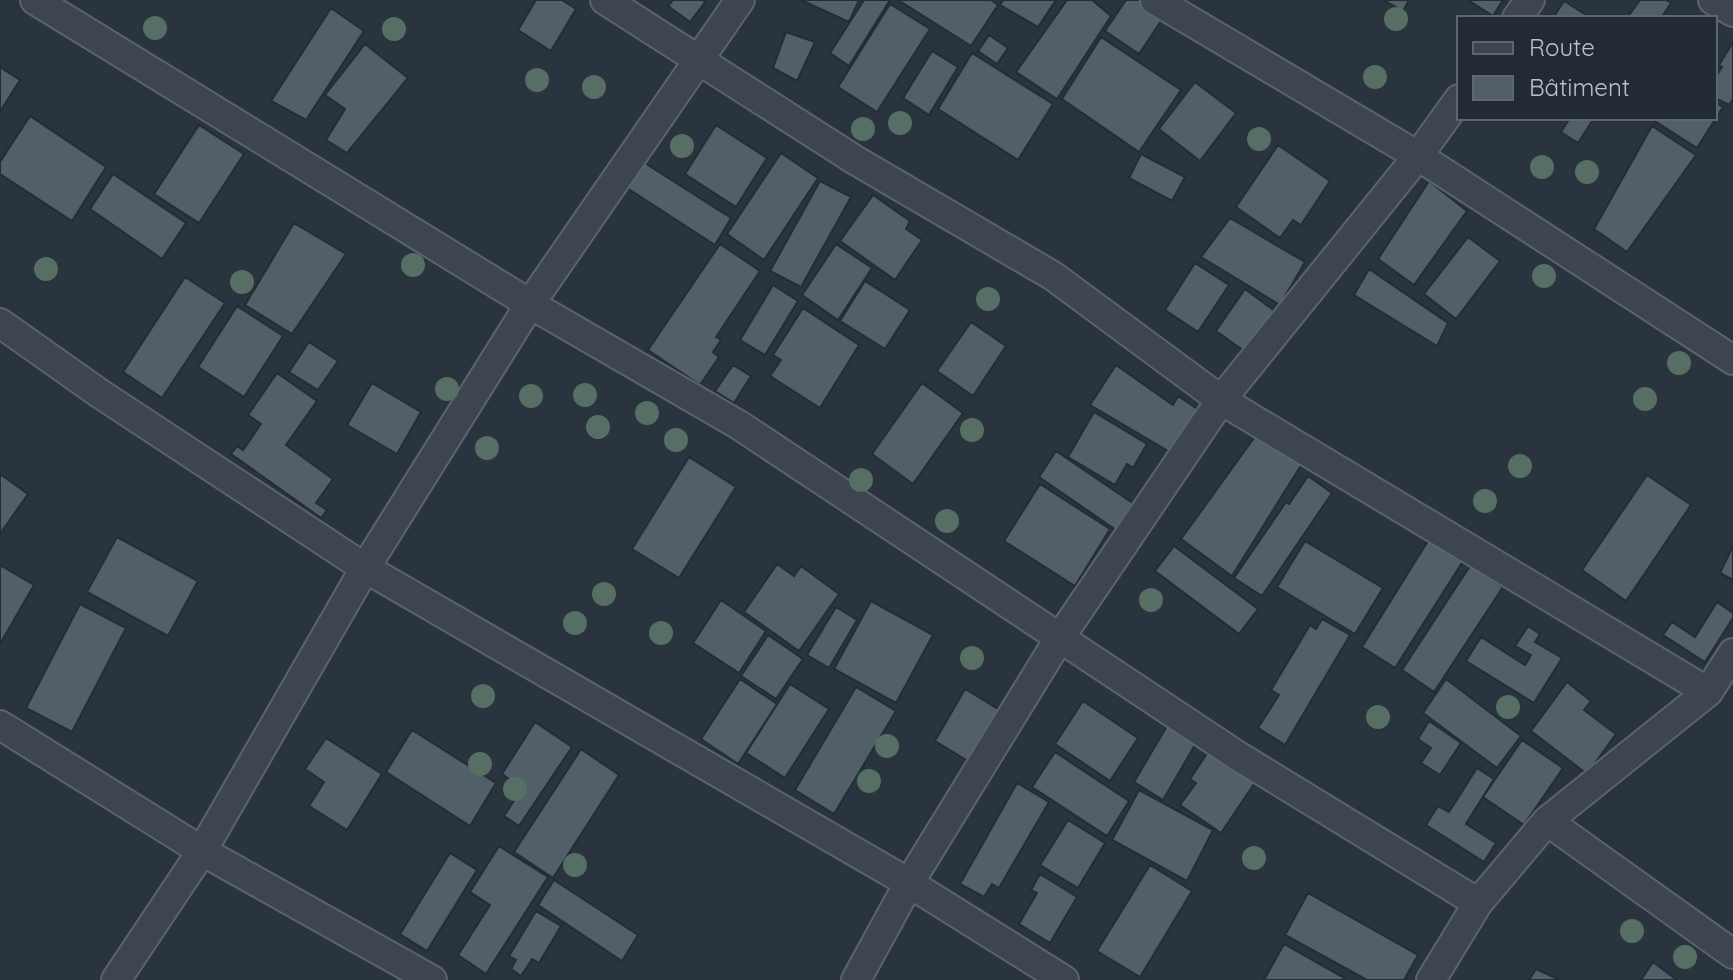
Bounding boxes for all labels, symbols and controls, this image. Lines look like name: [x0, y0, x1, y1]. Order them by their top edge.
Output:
legend: [1457, 16, 1717, 120]
text: Route: [1529, 32, 1595, 62]
text: Bâtiment: [1529, 72, 1630, 102]

